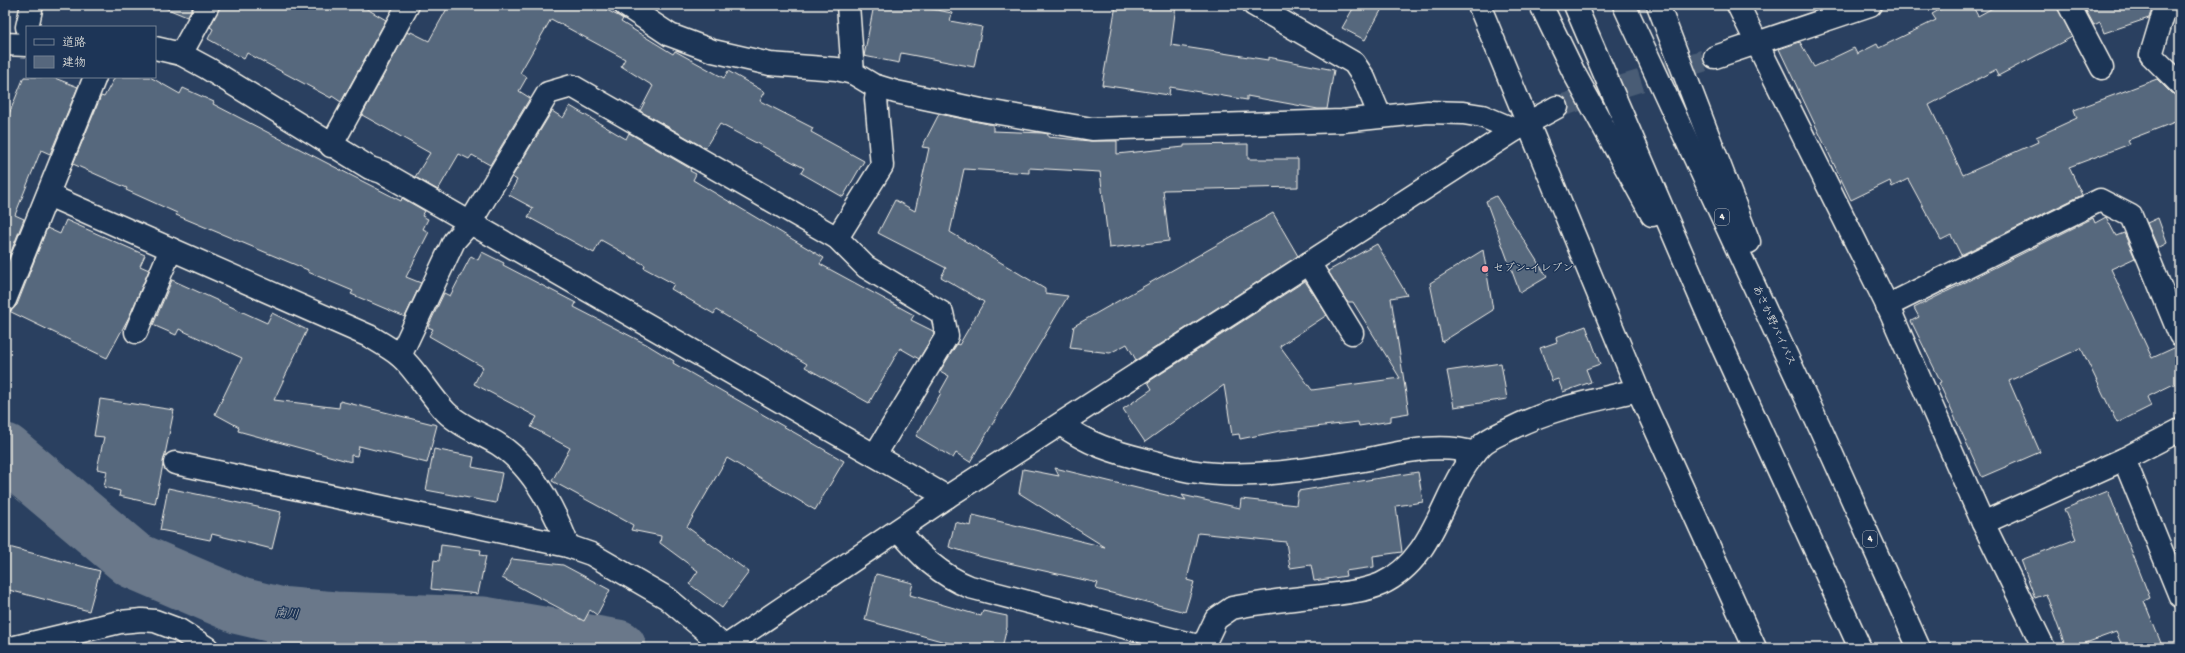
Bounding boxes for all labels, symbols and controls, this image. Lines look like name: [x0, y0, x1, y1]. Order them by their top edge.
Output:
legend: [26, 26, 156, 78]
text: 道路: [62, 36, 86, 51]
text: 建物: [62, 56, 86, 71]
road number: 4: [1715, 209, 1729, 225]
place label: セブン-イレブン: [1493, 262, 1573, 275]
marker: セブン-イレブン: [1480, 264, 1490, 274]
street label: あさか野バイパス: [1749, 284, 1798, 368]
road number: 4: [1863, 531, 1877, 547]
water label: 南川: [274, 606, 300, 623]

